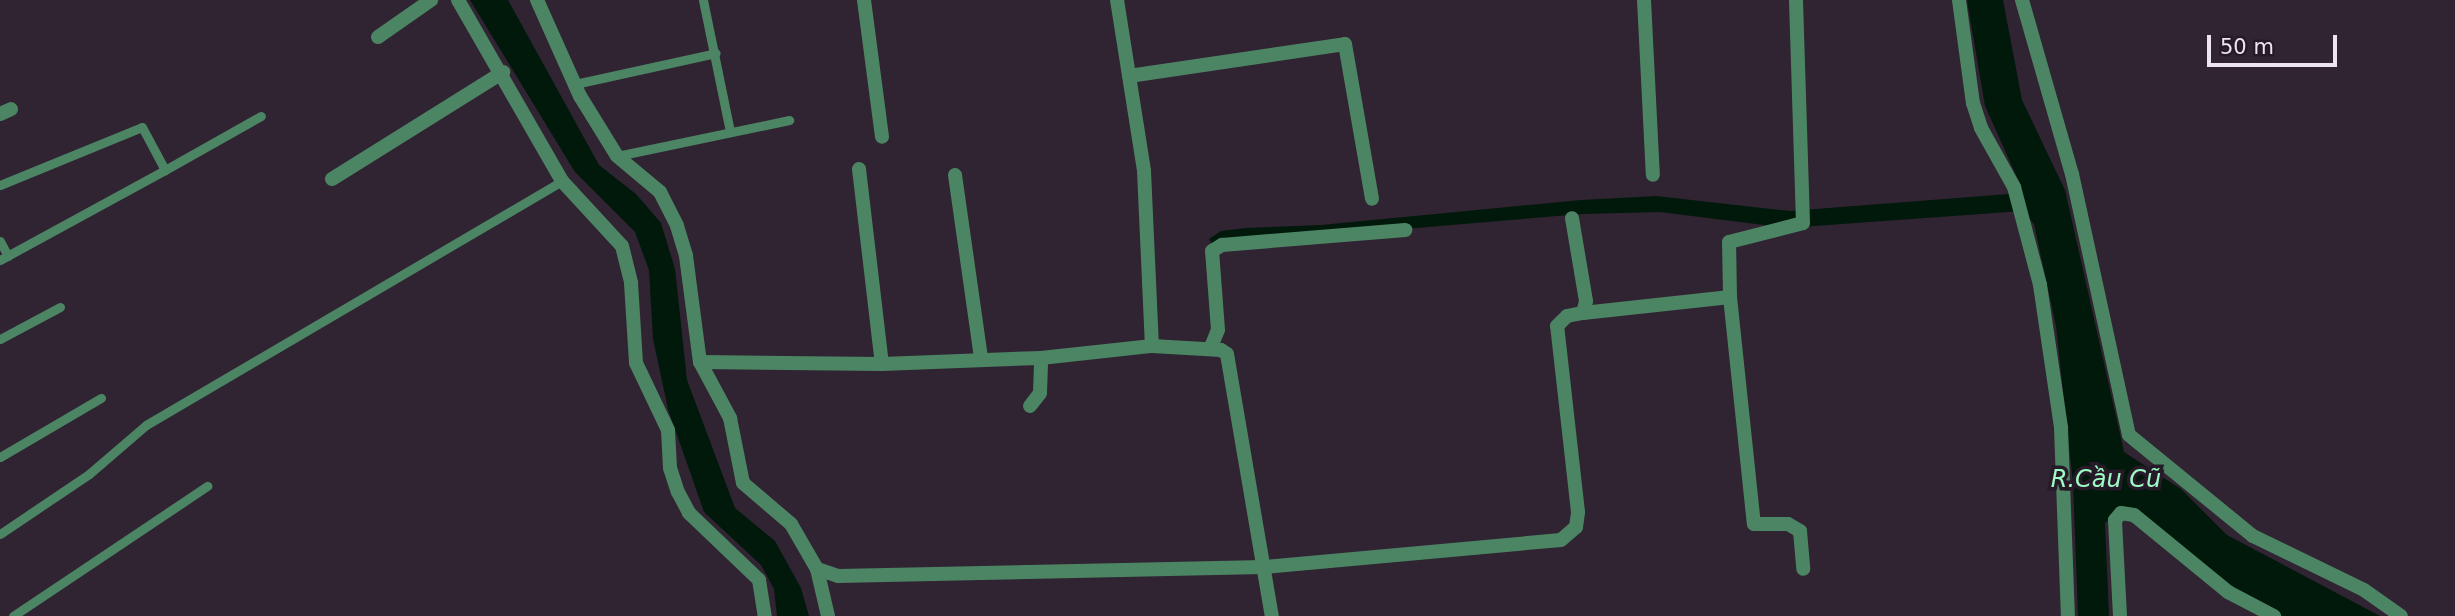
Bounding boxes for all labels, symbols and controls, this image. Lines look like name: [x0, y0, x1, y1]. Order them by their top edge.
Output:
scale bar: [2210, 21, 2340, 65]
text: 50 m: [2220, 35, 2274, 59]
water label: R.Cầu Cũ: [2051, 466, 2161, 494]

